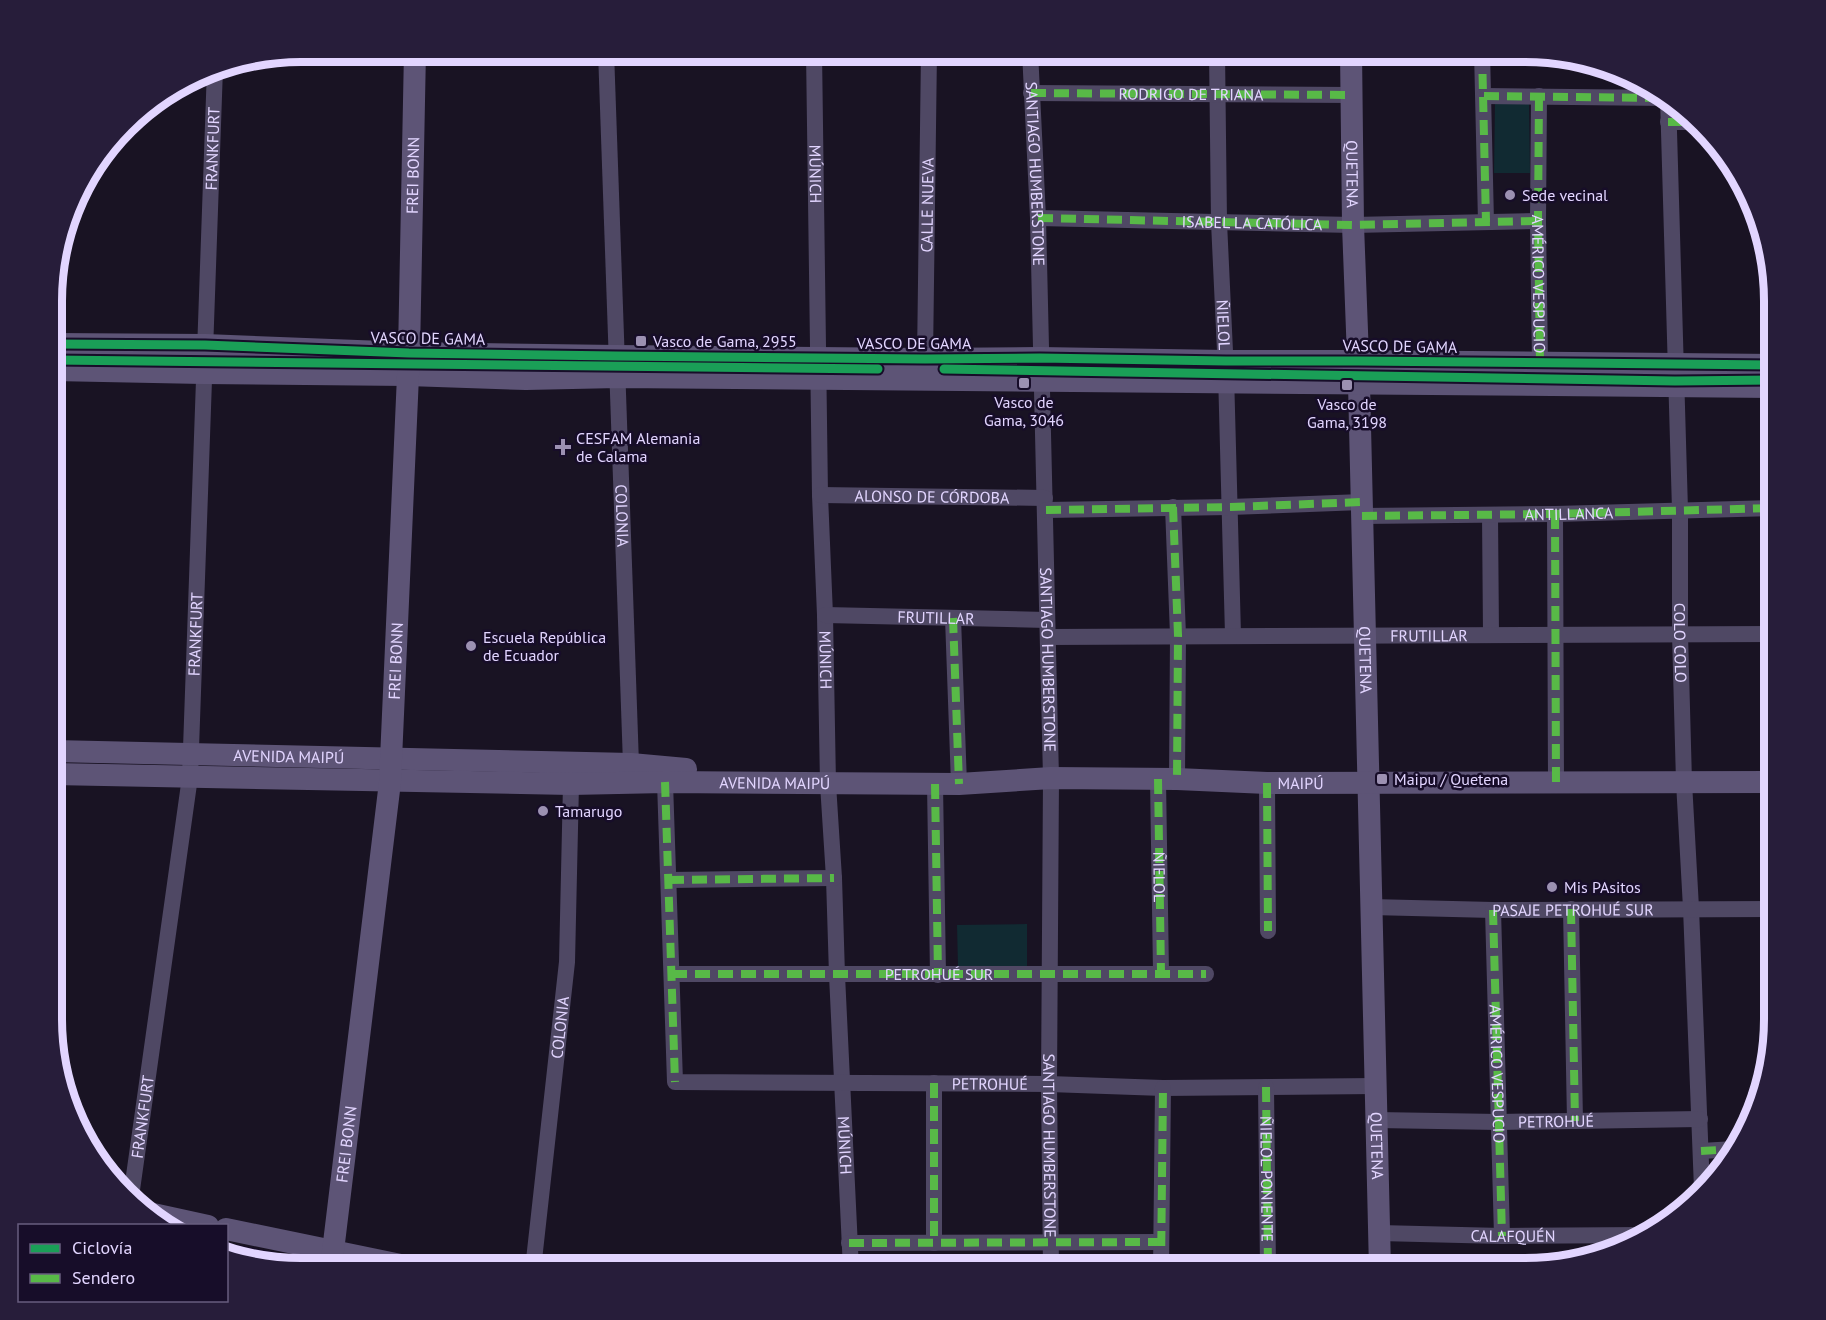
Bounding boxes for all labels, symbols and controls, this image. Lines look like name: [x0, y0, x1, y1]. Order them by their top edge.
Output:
street label: SANTIAGO HUMBERSTONE: [1021, 81, 1049, 266]
street label: RODRIGO DE TRIANA: [1118, 84, 1264, 104]
street label: FRANKFURT: [201, 106, 224, 191]
street label: FREI BONN: [402, 137, 423, 214]
street label: QUETENA: [1342, 140, 1363, 209]
street label: MÚNICH: [805, 145, 826, 203]
street label: CALLE NUEVA: [916, 157, 938, 253]
place label: Sede vecinal: [1522, 185, 1608, 205]
marker: Sede vecinal: [1503, 188, 1517, 202]
street label: ISABEL LA CATÓLICA: [1181, 211, 1323, 234]
street label: AMÉRICO VESPUCIO: [1528, 215, 1550, 353]
street label: ÑIELOL: [1213, 299, 1235, 351]
street label: VASCO DE GAMA: [370, 327, 486, 349]
place label: Vasco de Gama, 2955: [652, 331, 797, 351]
street label: VASCO DE GAMA: [856, 333, 972, 353]
marker: Vasco de Gama, 2955: [634, 334, 648, 348]
street label: VASCO DE GAMA: [1342, 335, 1458, 357]
marker: Vasco de Gama, 3046: [1017, 376, 1031, 390]
marker: Vasco de Gama, 3198: [1340, 378, 1354, 392]
place label: Vasco de Gama, 3046: [984, 392, 1064, 430]
place label: Vasco de Gama, 3198: [1307, 394, 1387, 432]
place label: CESFAM Alemania de Calama: [576, 428, 700, 466]
marker: CESFAM Alemania de Calama: [554, 438, 572, 456]
street label: COLONIA: [611, 484, 633, 548]
street label: ALONSO DE CÓRDOBA: [854, 485, 1010, 508]
street label: ANTILLANCA: [1525, 502, 1614, 524]
street label: SANTIAGO HUMBERSTONE: [1036, 567, 1060, 752]
street label: FRANKFURT: [184, 592, 207, 676]
street label: COLO COLO: [1670, 603, 1691, 683]
street label: FRUTILLAR: [897, 607, 975, 628]
street label: FREI BONN: [384, 622, 407, 700]
street label: FRUTILLAR: [1390, 625, 1468, 646]
street label: QUETENA: [1355, 626, 1376, 694]
place label: Escuela República de Ecuador: [483, 627, 606, 665]
street label: MÚNICH: [815, 630, 836, 689]
marker: Escuela República de Ecuador: [464, 639, 478, 653]
street label: AVENIDA MAIPÚ: [233, 745, 345, 768]
place label: Maipu / Quetena: [1394, 769, 1508, 789]
street label: AVENIDA MAIPÚ: [719, 772, 830, 793]
marker: Maipu / Quetena: [1375, 772, 1389, 786]
street label: MAIPÚ: [1278, 773, 1324, 793]
place label: Tamarugo: [555, 801, 622, 821]
marker: Tamarugo: [536, 804, 550, 818]
street label: ÑIELOL: [1149, 852, 1170, 902]
place label: Mis PAsitos: [1564, 877, 1641, 897]
marker: Mis PAsitos: [1545, 880, 1559, 894]
street label: PASAJE PETROHUÉ SUR: [1492, 899, 1654, 920]
street label: PETROHUÉ SUR: [885, 964, 993, 984]
street label: COLONIA: [546, 995, 573, 1060]
street label: AMÉRICO VESPUCIO: [1486, 1004, 1509, 1144]
street label: SANTIAGO HUMBERSTONE: [1039, 1053, 1061, 1238]
street label: PETROHUÉ: [952, 1073, 1028, 1094]
street label: FRANKFURT: [127, 1074, 158, 1160]
street label: FREI BONN: [331, 1105, 361, 1184]
street label: PETROHUÉ: [1518, 1111, 1594, 1132]
street label: QUETENA: [1366, 1112, 1388, 1180]
street label: MÚNICH: [834, 1116, 856, 1175]
street label: ÑIELOL PONIENTE: [1256, 1116, 1278, 1242]
legend: [18, 1224, 228, 1302]
street label: CALAFQUÉN: [1470, 1225, 1555, 1246]
text: Ciclovía: [72, 1236, 132, 1259]
text: Sendero: [72, 1266, 135, 1289]

